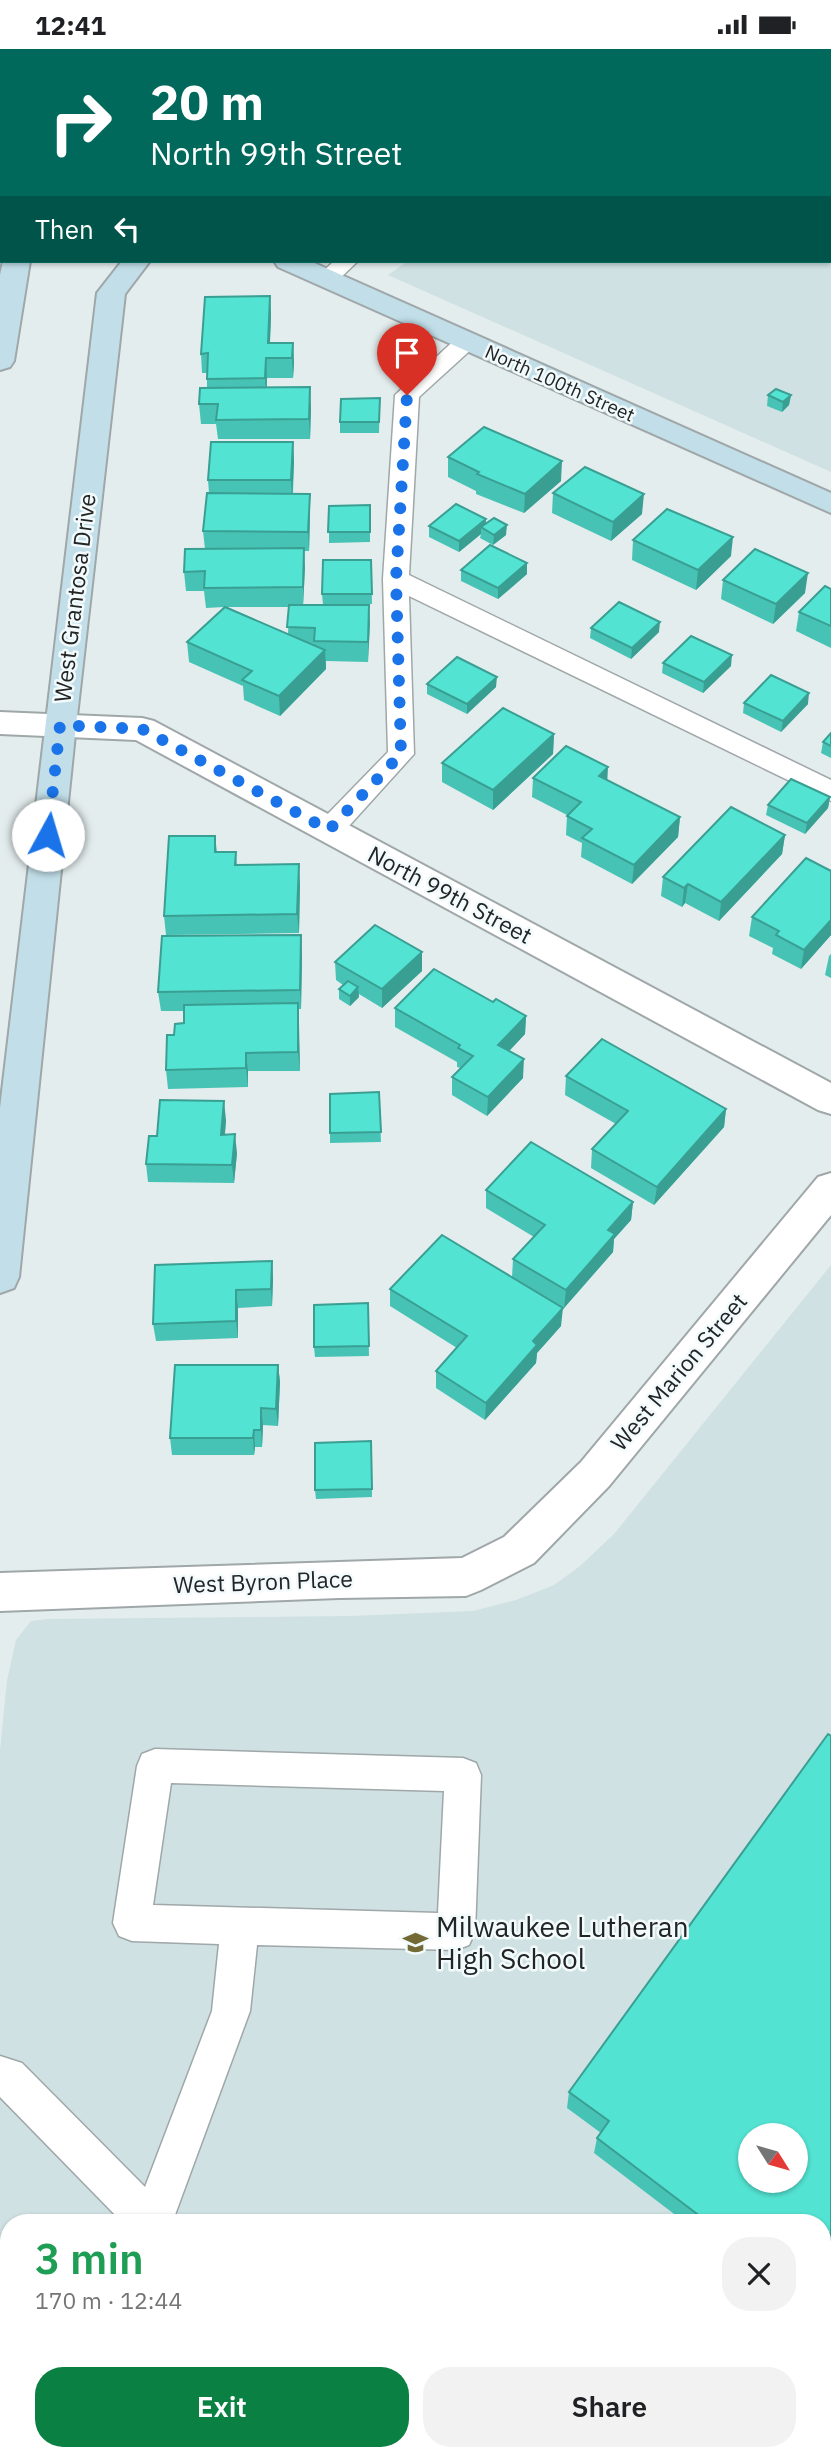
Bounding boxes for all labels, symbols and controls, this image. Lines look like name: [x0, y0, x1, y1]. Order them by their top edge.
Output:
text: 12:41: [35, 8, 106, 42]
text: 20 m: [150, 70, 264, 133]
icon: right: [35, 77, 126, 168]
text: North 99th Street: [150, 132, 403, 174]
icon: left: [108, 210, 146, 248]
text: Then: [35, 212, 94, 246]
pin: [377, 323, 437, 395]
icon: arrive: [388, 334, 426, 372]
street label: North 100th Street: [481, 339, 639, 427]
street label: West Grantosa Drive: [46, 492, 102, 704]
position arrow: [11, 798, 85, 872]
street label: North 99th Street: [363, 838, 538, 950]
street label: West Marion Street: [603, 1286, 753, 1456]
street label: West Byron Place: [173, 1563, 353, 1599]
place label: Milwaukee Lutheran High School: [436, 1908, 689, 1977]
school or university icon: Milwaukee Lutheran High School: [402, 1929, 430, 1957]
north arrow: [738, 2123, 808, 2193]
map controls: [738, 2123, 808, 2193]
text: 3 min: [35, 2231, 144, 2286]
button: close: [722, 2237, 796, 2311]
text: 170 m · 12:44: [35, 2285, 182, 2315]
button: Exit: [35, 2367, 409, 2447]
button: Share: [423, 2367, 796, 2447]

